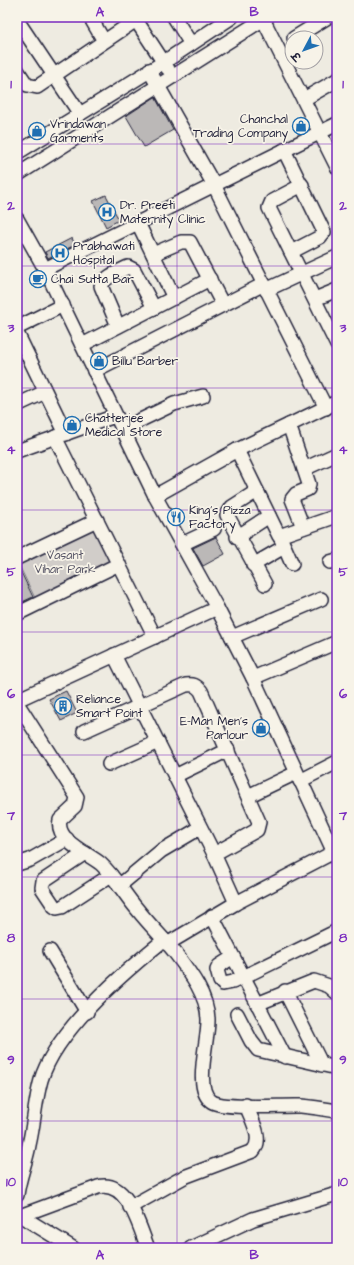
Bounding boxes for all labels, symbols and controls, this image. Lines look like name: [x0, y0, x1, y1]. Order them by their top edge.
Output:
text: A: [96, 3, 105, 21]
text: B: [249, 3, 259, 21]
north arrow: [284, 30, 324, 70]
text: उ: [288, 47, 306, 65]
text: 1: [10, 75, 12, 93]
text: 1: [342, 75, 344, 93]
place label: Chanchal Trading Company: [193, 111, 288, 143]
place label: Vrindawan Garments: [50, 116, 106, 147]
shop icon: Chanchal Trading Company: [291, 116, 311, 136]
shop icon: Vrindawan Garments: [27, 121, 47, 141]
text: 2: [6, 197, 15, 215]
place label: Dr. Preeti Maternity Clinic: [120, 197, 206, 229]
text: 2: [338, 197, 347, 215]
hospital icon: Dr. Preeti Maternity Clinic: [97, 202, 117, 222]
place label: Prabhawati Hospital: [73, 238, 135, 269]
hospital icon: Prabhawati Hospital: [50, 243, 70, 263]
cafe icon: Chai Sutta Bar: [28, 269, 48, 289]
place label: Chai Sutta Bar: [51, 271, 134, 288]
text: 3: [7, 319, 15, 337]
text: 3: [339, 319, 347, 337]
shop icon: Billu Barber: [89, 351, 109, 371]
place label: Billu Barber: [112, 353, 179, 370]
place label: Chatterjee Medical Store: [85, 410, 163, 441]
shop icon: Chatterjee Medical Store: [62, 415, 82, 435]
text: 4: [7, 441, 16, 459]
text: 4: [339, 441, 348, 459]
place label: King's Pizza Factory: [189, 502, 251, 534]
restaurant icon: King's Pizza Factory: [166, 507, 186, 527]
park label: Vasant Vihar Park: [35, 547, 96, 578]
text: 5: [6, 563, 16, 581]
text: 5: [338, 563, 348, 581]
text: 6: [7, 685, 16, 703]
text: 6: [339, 685, 348, 703]
place label: Reliance Smart Point: [76, 691, 143, 722]
building icon: Reliance Smart Point: [53, 696, 73, 716]
place label: E-Man Men's Parlour: [180, 713, 248, 744]
shop icon: E-Man Men's Parlour: [251, 718, 271, 738]
text: 7: [6, 807, 16, 825]
text: 7: [338, 807, 348, 825]
text: 8: [7, 929, 16, 947]
text: 8: [339, 929, 348, 947]
text: 9: [7, 1051, 15, 1069]
text: 9: [339, 1051, 347, 1069]
text: 10: [6, 1173, 17, 1191]
text: 10: [338, 1173, 349, 1191]
text: A: [96, 1246, 105, 1264]
text: B: [249, 1246, 259, 1264]

